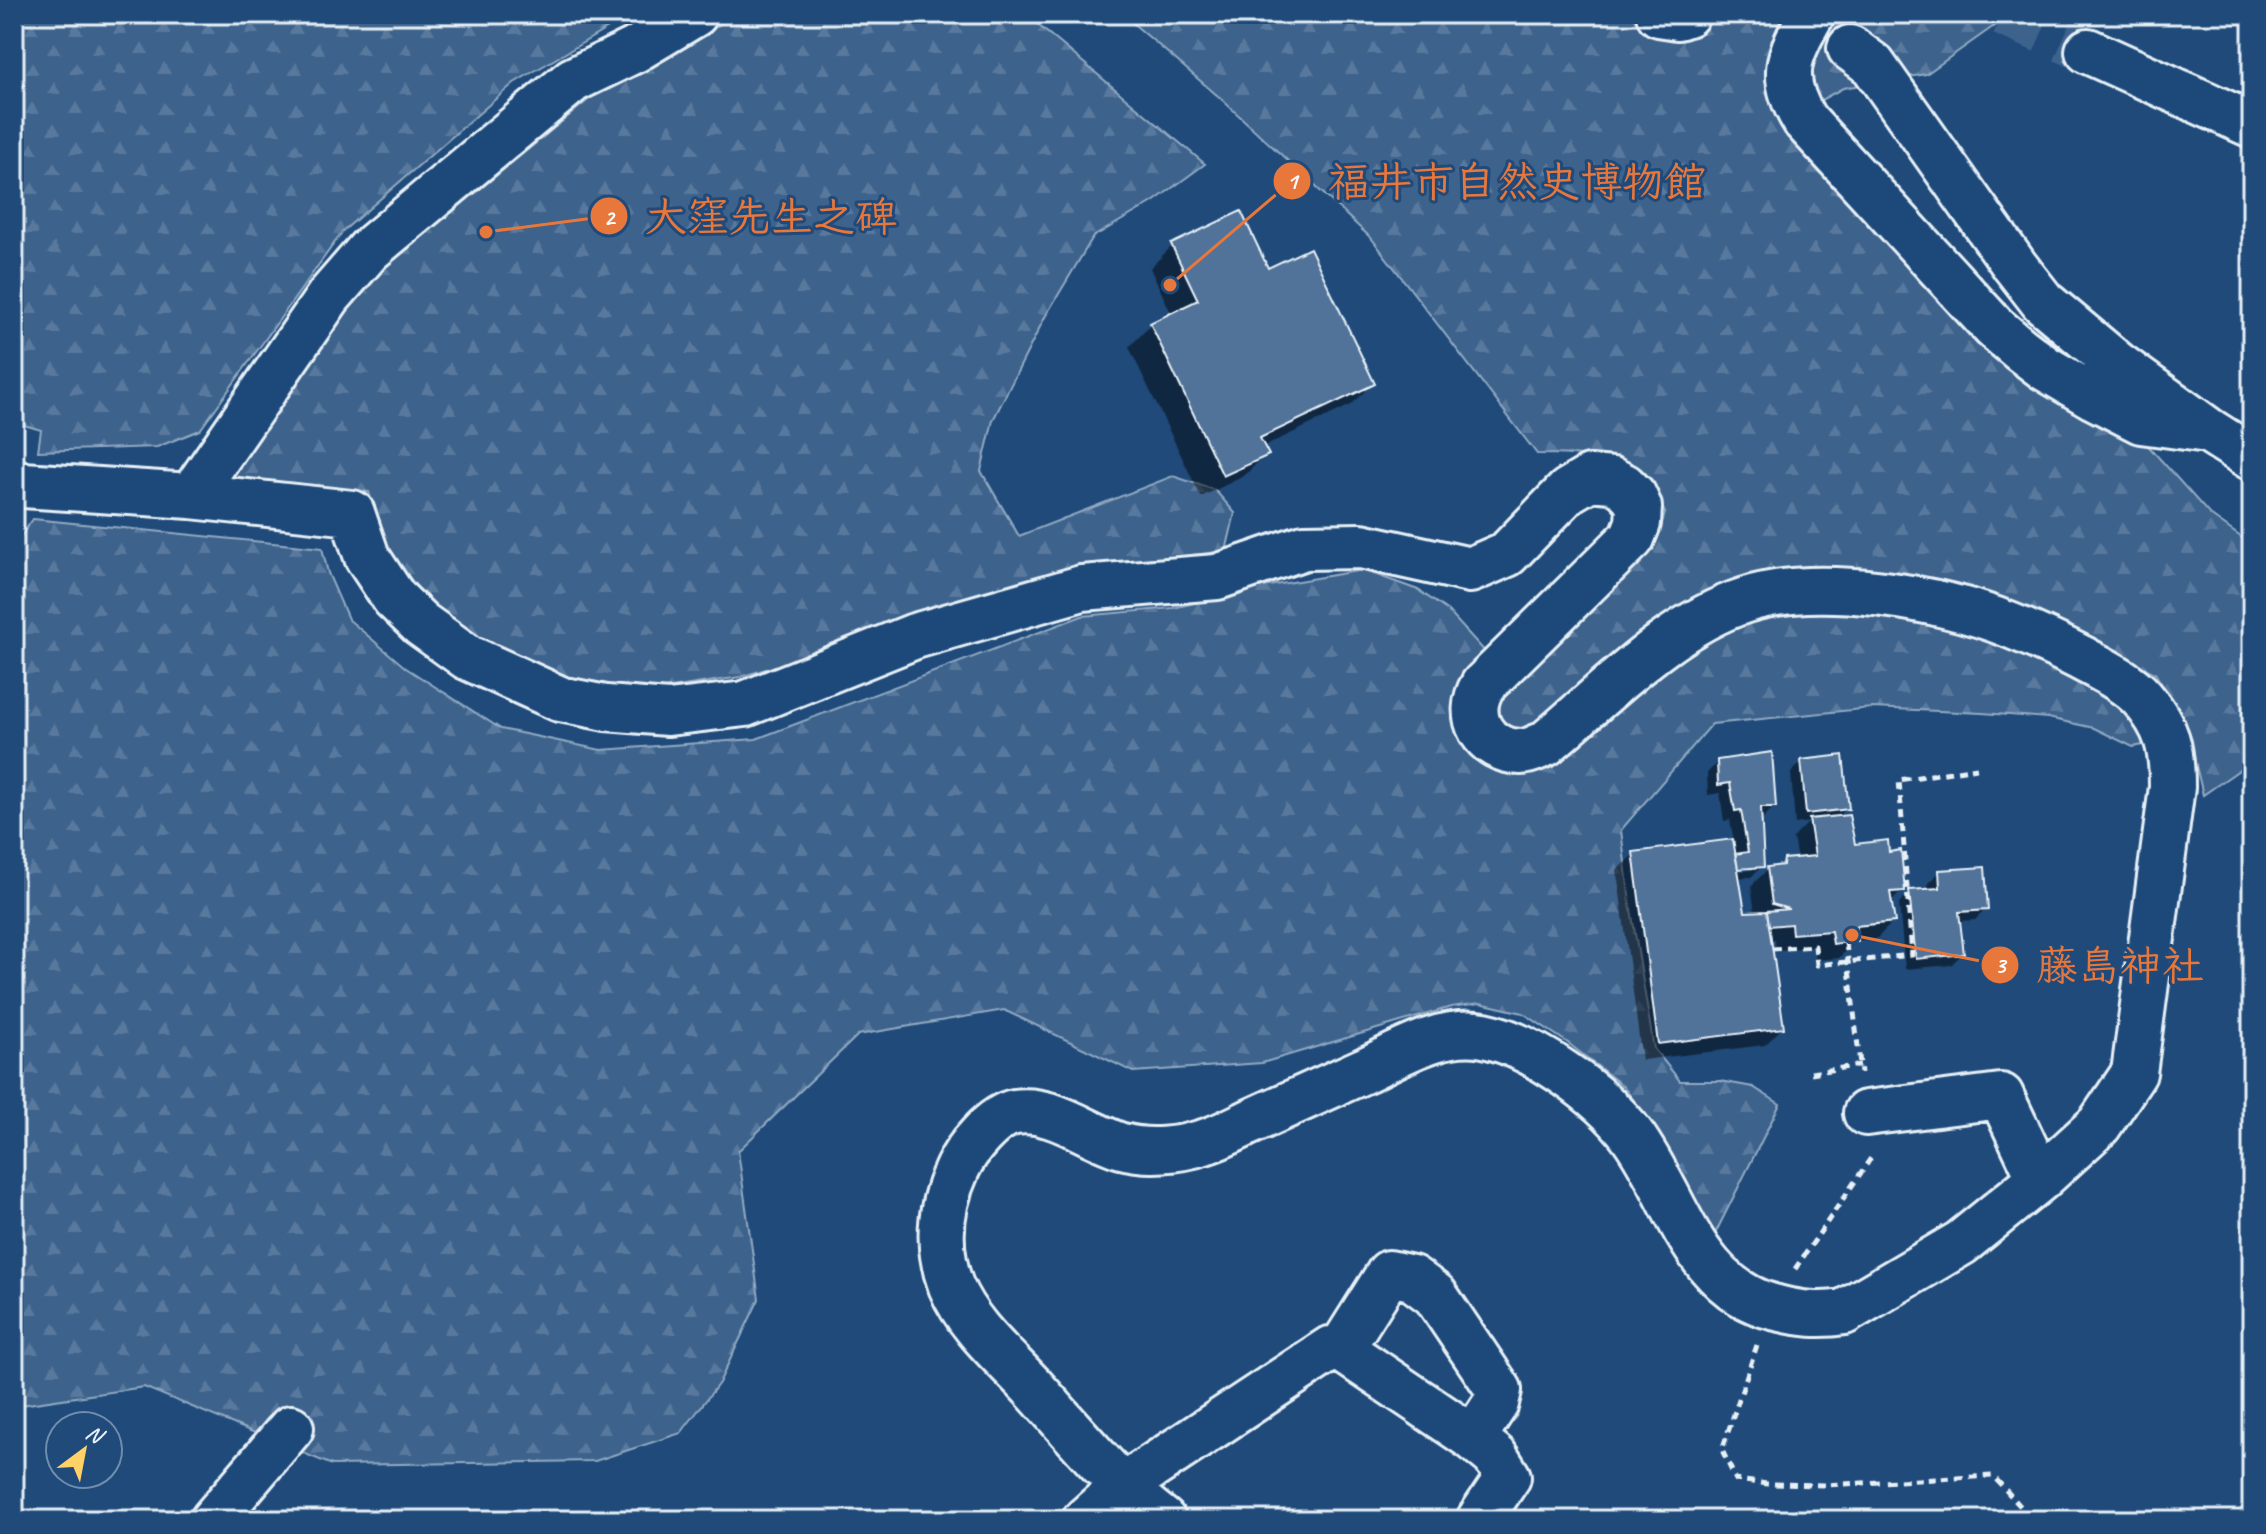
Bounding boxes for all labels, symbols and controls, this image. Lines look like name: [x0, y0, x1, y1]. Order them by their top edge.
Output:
callout: 福井市自然史博物館: [1272, 148, 1722, 214]
text: 福井市自然史博物館: [1328, 156, 1706, 209]
text: 1: [1287, 166, 1301, 196]
callout: 大窪先生之碑: [589, 183, 913, 249]
text: 大窪先生之碑: [645, 191, 897, 244]
text: 2: [604, 202, 617, 232]
callout: 藤島神社: [1980, 932, 2220, 998]
text: 藤島神社: [2036, 940, 2204, 993]
text: 3: [1995, 950, 2008, 980]
north arrow: [44, 1410, 124, 1490]
text: N: [81, 1418, 110, 1451]

